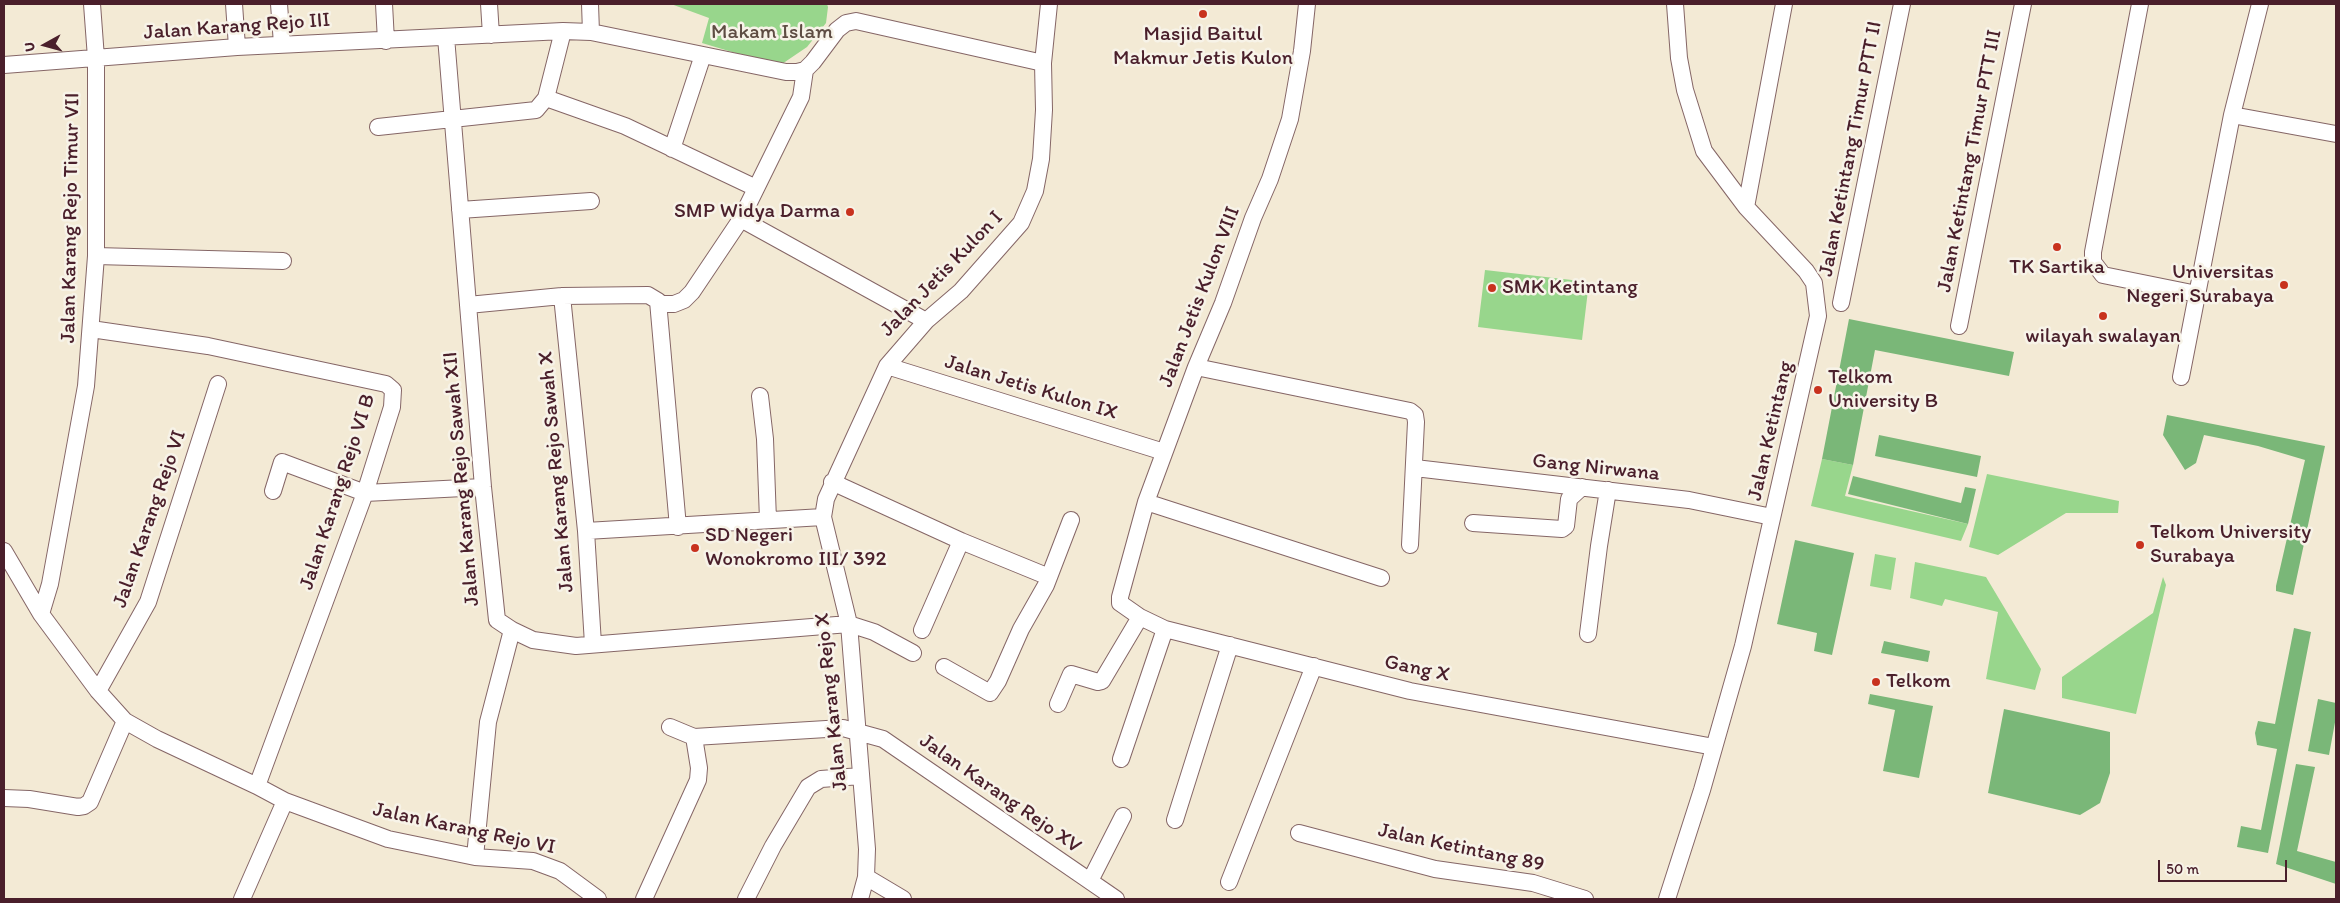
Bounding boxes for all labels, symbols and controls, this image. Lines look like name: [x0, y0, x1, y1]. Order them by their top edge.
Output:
street label: Jalan Karang Rejo III: [143, 8, 331, 46]
marker: Masjid Baitul Makmur Jetis Kulon: [1197, 8, 1209, 20]
street label: Jalan Ketintang Timur PTT II: [1814, 19, 1888, 279]
north arrow: [20, 20, 70, 70]
park label: Makam Islam: [711, 20, 833, 46]
place label: Masjid Baitul Makmur Jetis Kulon: [1113, 22, 1293, 72]
street label: Jalan Ketintang Timur PTT III: [1932, 28, 2008, 294]
text: U: [21, 41, 39, 53]
street label: Jalan Karang Rejo Timur VII: [56, 93, 86, 343]
place label: SMP Widya Darma: [674, 199, 840, 225]
street label: Jalan Jetis Kulon VIII: [1154, 203, 1246, 391]
marker: SMP Widya Darma: [844, 206, 856, 218]
street label: Jalan Jetis Kulon I: [875, 206, 1009, 342]
marker: TK Sartika: [2051, 241, 2063, 253]
place label: TK Sartika: [2009, 255, 2105, 281]
place label: Universitas Negeri Surabaya: [2126, 260, 2274, 310]
place label: SMK Ketintang: [1502, 275, 1638, 301]
marker: Universitas Negeri Surabaya: [2278, 279, 2290, 291]
marker: SMK Ketintang: [1486, 282, 1498, 294]
marker: wilayah swalayan: [2097, 310, 2109, 322]
place label: wilayah swalayan: [2025, 324, 2181, 350]
street label: Jalan Karang Rejo Sawah X: [534, 350, 580, 594]
street label: Jalan Jetis Kulon IX: [942, 350, 1120, 426]
street label: Jalan Karang Rejo Sawah XII: [438, 351, 486, 607]
street label: Jalan Ketintang: [1743, 359, 1799, 503]
place label: Telkom University B: [1828, 365, 1938, 415]
marker: Telkom University B: [1812, 384, 1824, 396]
street label: Jalan Karang Rejo VI B: [294, 391, 382, 593]
street label: Jalan Karang Rejo VI: [108, 427, 192, 611]
street label: Gang Nirwana: [1531, 449, 1661, 487]
place label: Telkom University Surabaya: [2150, 520, 2311, 570]
place label: SD Negeri Wonokromo III/ 392: [705, 523, 886, 573]
marker: Telkom University Surabaya: [2134, 539, 2146, 551]
marker: SD Negeri Wonokromo III/ 392: [689, 542, 701, 554]
street label: Jalan Karang Rejo X: [810, 612, 854, 792]
street label: Gang X: [1382, 650, 1452, 688]
place label: Telkom: [1886, 669, 1951, 695]
marker: Telkom: [1870, 676, 1882, 688]
street label: Jalan Karang Rejo XV: [914, 729, 1086, 859]
street label: Jalan Karang Rejo VI: [370, 797, 558, 861]
street label: Jalan Ketintang 89: [1376, 818, 1546, 878]
scale bar: [2160, 850, 2289, 882]
text: 50 m: [2166, 860, 2199, 878]

